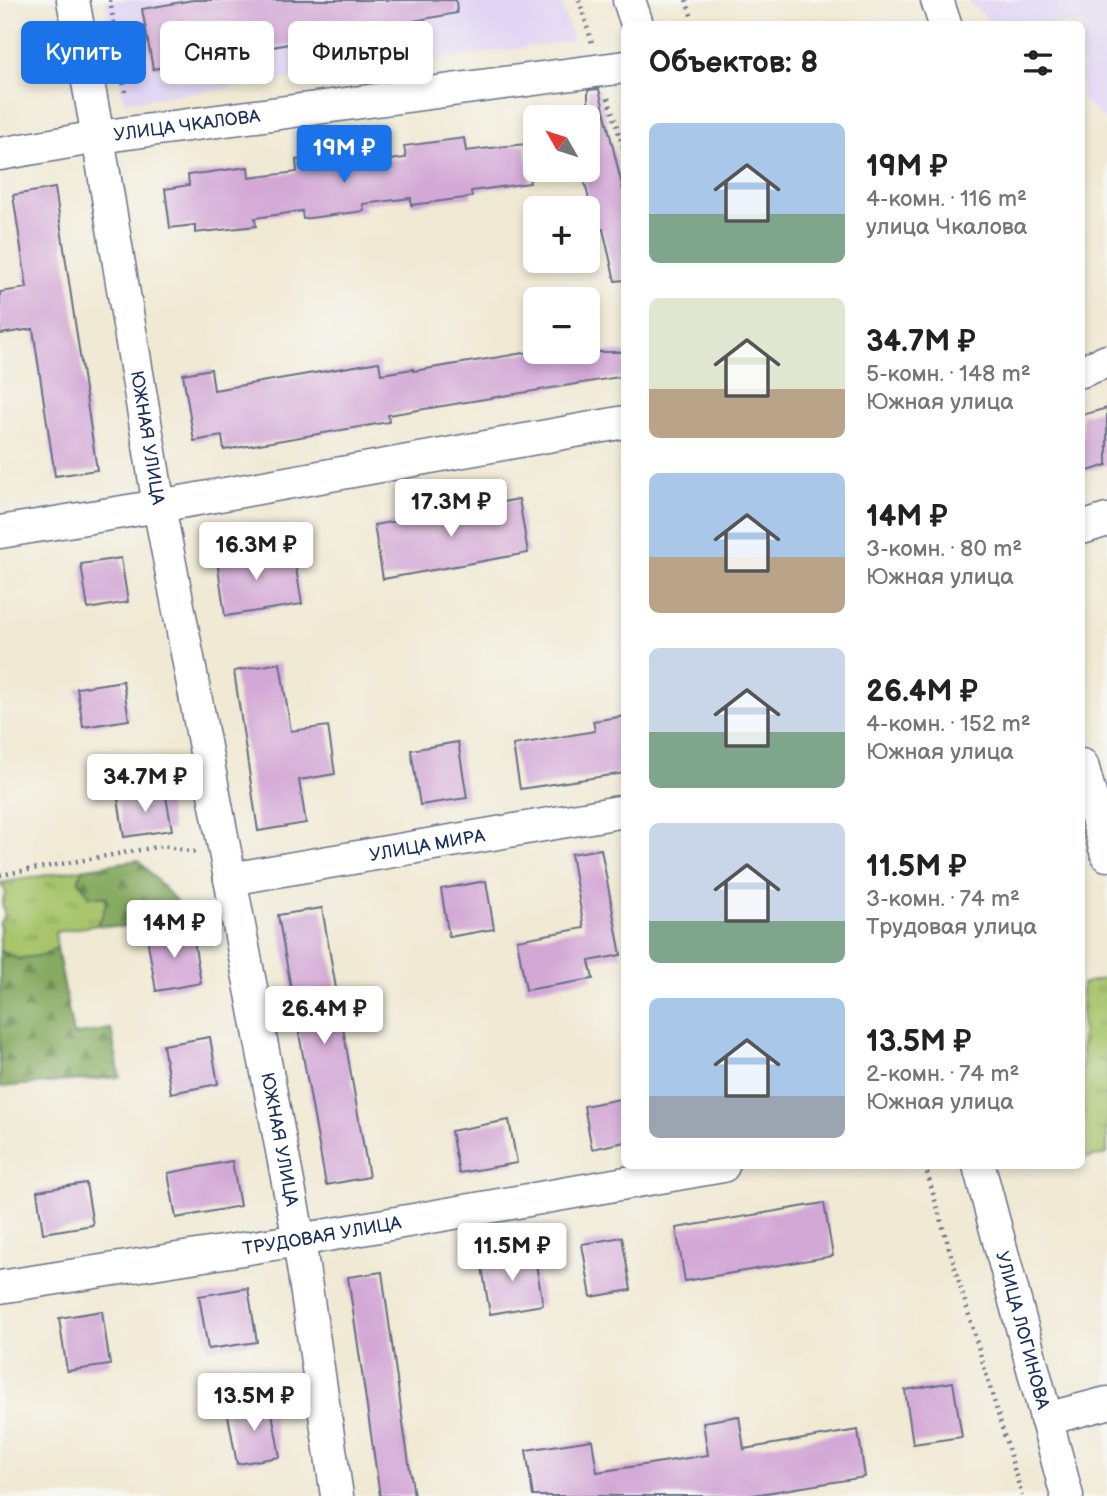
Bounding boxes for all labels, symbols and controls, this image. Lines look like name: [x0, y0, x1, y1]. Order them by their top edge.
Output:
chip: Купить: [21, 21, 146, 84]
chip: Снять: [160, 21, 274, 84]
chip: Фильтры: [288, 21, 433, 84]
icon: filters: [1019, 44, 1057, 82]
text: Объектов: 8: [649, 45, 818, 81]
north arrow: [523, 105, 600, 182]
map controls: [523, 105, 600, 364]
street label: УЛИЦА ЧКАЛОВА: [112, 106, 261, 146]
pin: 19M ₽: [295, 125, 393, 185]
text: 19M ₽: [313, 134, 375, 162]
text: 19M ₽: [866, 149, 948, 185]
icon: home: [705, 151, 789, 235]
text: 4-комн. · 116 m²: [866, 185, 1027, 213]
button: +: [523, 196, 600, 273]
text: улица Чкалова: [866, 213, 1027, 241]
button: −: [523, 287, 600, 364]
text: 34.7M ₽: [866, 324, 976, 360]
icon: home: [705, 326, 789, 410]
text: 5-комн. · 148 m²: [866, 360, 1031, 388]
street label: ЮЖНАЯ УЛИЦА: [126, 369, 169, 506]
text: Южная улица: [866, 388, 1014, 416]
pin: 17.3M ₽: [386, 480, 516, 539]
text: 17.3M ₽: [411, 488, 491, 516]
text: 14M ₽: [866, 499, 948, 535]
icon: home: [705, 501, 789, 585]
pin: 16.3M ₽: [191, 522, 321, 582]
text: 16.3M ₽: [215, 531, 297, 559]
text: 3-комн. · 80 m²: [866, 535, 1022, 563]
text: Южная улица: [866, 563, 1014, 591]
text: 26.4M ₽: [866, 674, 978, 710]
icon: home: [705, 676, 789, 760]
text: 4-комн. · 152 m²: [866, 710, 1031, 738]
text: Южная улица: [866, 738, 1014, 766]
pin: 34.7M ₽: [80, 754, 210, 814]
text: 34.7M ₽: [103, 763, 187, 791]
street label: УЛИЦА МИРА: [368, 825, 487, 866]
text: 11.5M ₽: [866, 849, 967, 885]
icon: home: [705, 851, 789, 935]
text: 3-комн. · 74 m²: [866, 885, 1020, 913]
pin: 14M ₽: [125, 900, 223, 960]
text: 14M ₽: [143, 909, 205, 937]
text: Трудовая улица: [866, 913, 1037, 941]
pin: 26.4M ₽: [259, 986, 389, 1046]
text: 26.4M ₽: [281, 995, 367, 1023]
text: 13.5M ₽: [866, 1024, 971, 1060]
icon: home: [705, 1026, 789, 1110]
text: 2-комн. · 74 m²: [866, 1060, 1019, 1088]
street label: ЮЖНАЯ УЛИЦА: [256, 1071, 302, 1208]
text: Южная улица: [866, 1088, 1014, 1116]
street label: ТРУДОВАЯ УЛИЦА: [241, 1212, 403, 1260]
pin: 11.5M ₽: [447, 1224, 577, 1283]
text: 11.5M ₽: [473, 1232, 551, 1260]
street label: УЛИЦА ЛОГИНОВА: [991, 1249, 1053, 1412]
pin: 13.5M ₽: [189, 1374, 319, 1433]
text: 13.5M ₽: [214, 1382, 294, 1410]

